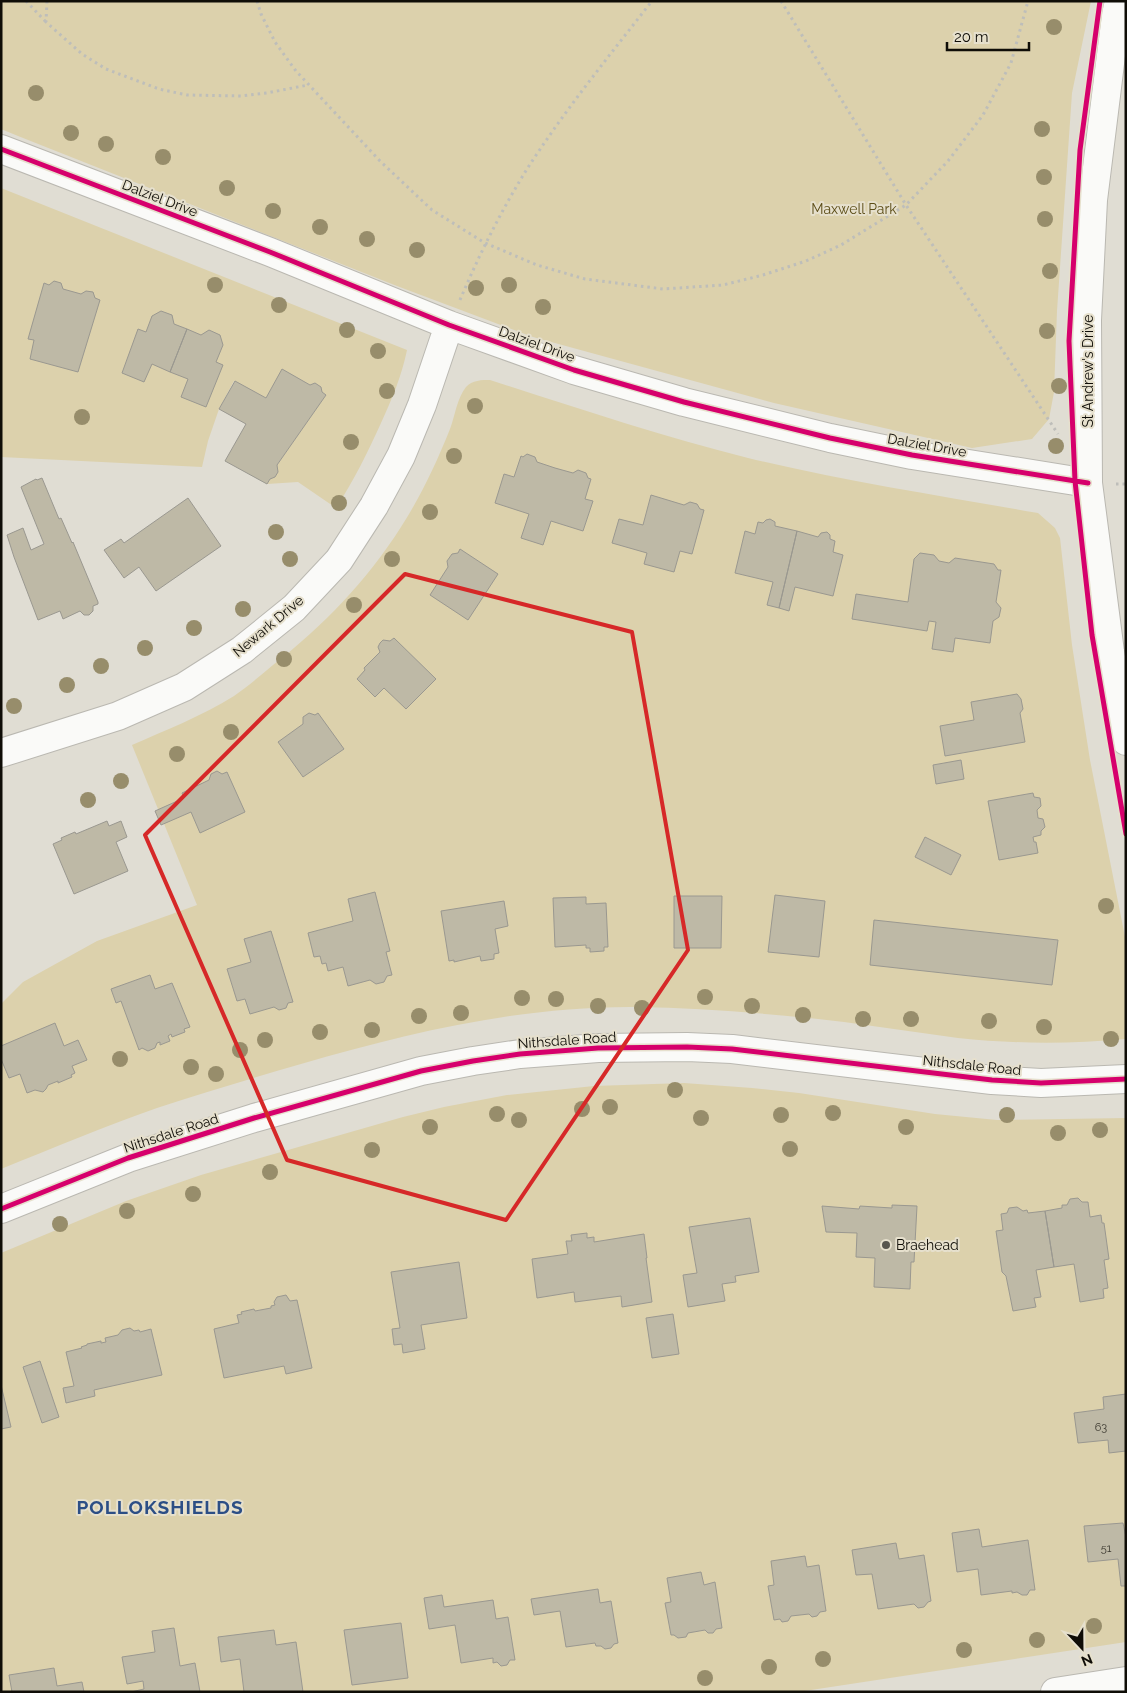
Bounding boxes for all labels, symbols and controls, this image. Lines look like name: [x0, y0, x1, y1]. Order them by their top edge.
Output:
scale bar: [947, 20, 1030, 52]
text: 20 m: [954, 28, 989, 46]
street label: Dalziel Drive: [120, 176, 200, 220]
park label: Maxwell Park: [811, 201, 897, 217]
street label: St Andrew's Drive: [1080, 315, 1096, 428]
street label: Dalziel Drive: [497, 323, 577, 365]
street label: Dalziel Drive: [886, 430, 968, 460]
street label: Newark Drive: [230, 592, 306, 660]
street label: Nithsdale Road: [517, 1029, 617, 1051]
street label: Nithsdale Road: [922, 1052, 1022, 1078]
street label: Nithsdale Road: [121, 1110, 221, 1156]
place label: Braehead: [896, 1237, 959, 1253]
marker: Braehead: [880, 1239, 892, 1251]
house number: 63: [1095, 1421, 1107, 1434]
district label: POLLOKSHIELDS: [76, 1496, 244, 1518]
house number: 51: [1101, 1542, 1112, 1555]
north arrow: [1057, 1623, 1107, 1673]
text: N: [1079, 1651, 1095, 1669]

